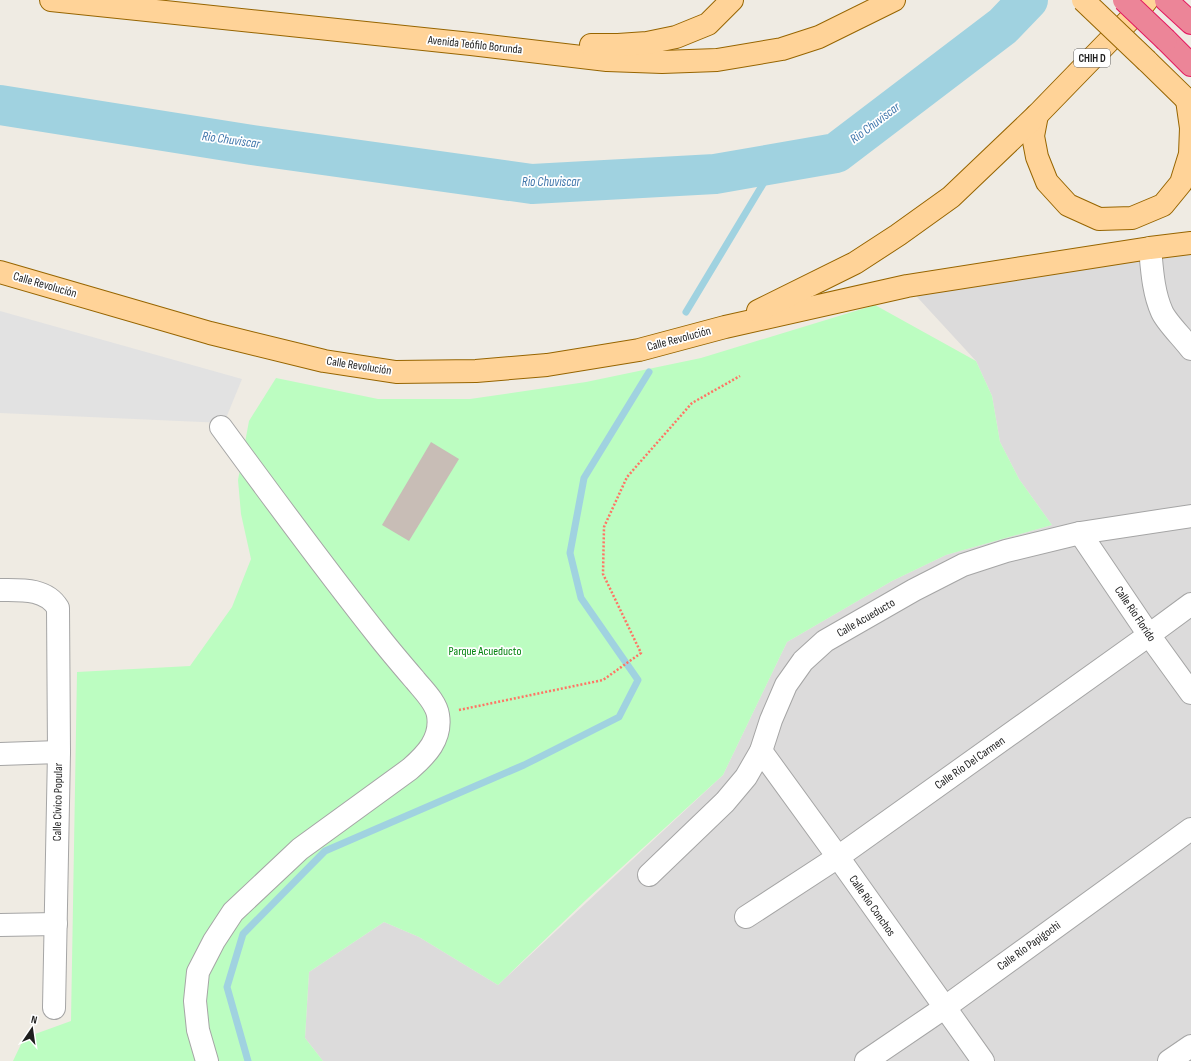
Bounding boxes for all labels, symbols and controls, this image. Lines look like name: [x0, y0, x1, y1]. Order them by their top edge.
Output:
street label: Avenida Teófilo Borunda: [426, 32, 523, 57]
road number: CHIH D: [1074, 49, 1110, 67]
water label: Rio Chuviscar: [847, 98, 904, 147]
water label: Rio Chuviscar: [201, 128, 262, 152]
water label: Rio Chuviscar: [522, 174, 582, 190]
street label: Calle Revolución: [11, 269, 79, 301]
street label: Calle Revolución: [645, 323, 713, 355]
street label: Calle Revolución: [325, 353, 393, 379]
street label: Calle Río Florido: [1111, 583, 1159, 645]
street label: Calle Acueducto: [834, 595, 898, 641]
park label: Parque Acueducto: [449, 644, 521, 659]
street label: Calle Río Del Carmen: [932, 733, 1008, 793]
street label: Calle Cívico Popular: [50, 762, 66, 841]
street label: Calle Río Conchos: [845, 873, 899, 939]
street label: Calle Río Papigochi: [994, 918, 1064, 974]
north arrow: [12, 1009, 52, 1049]
text: N: [30, 1013, 39, 1027]

